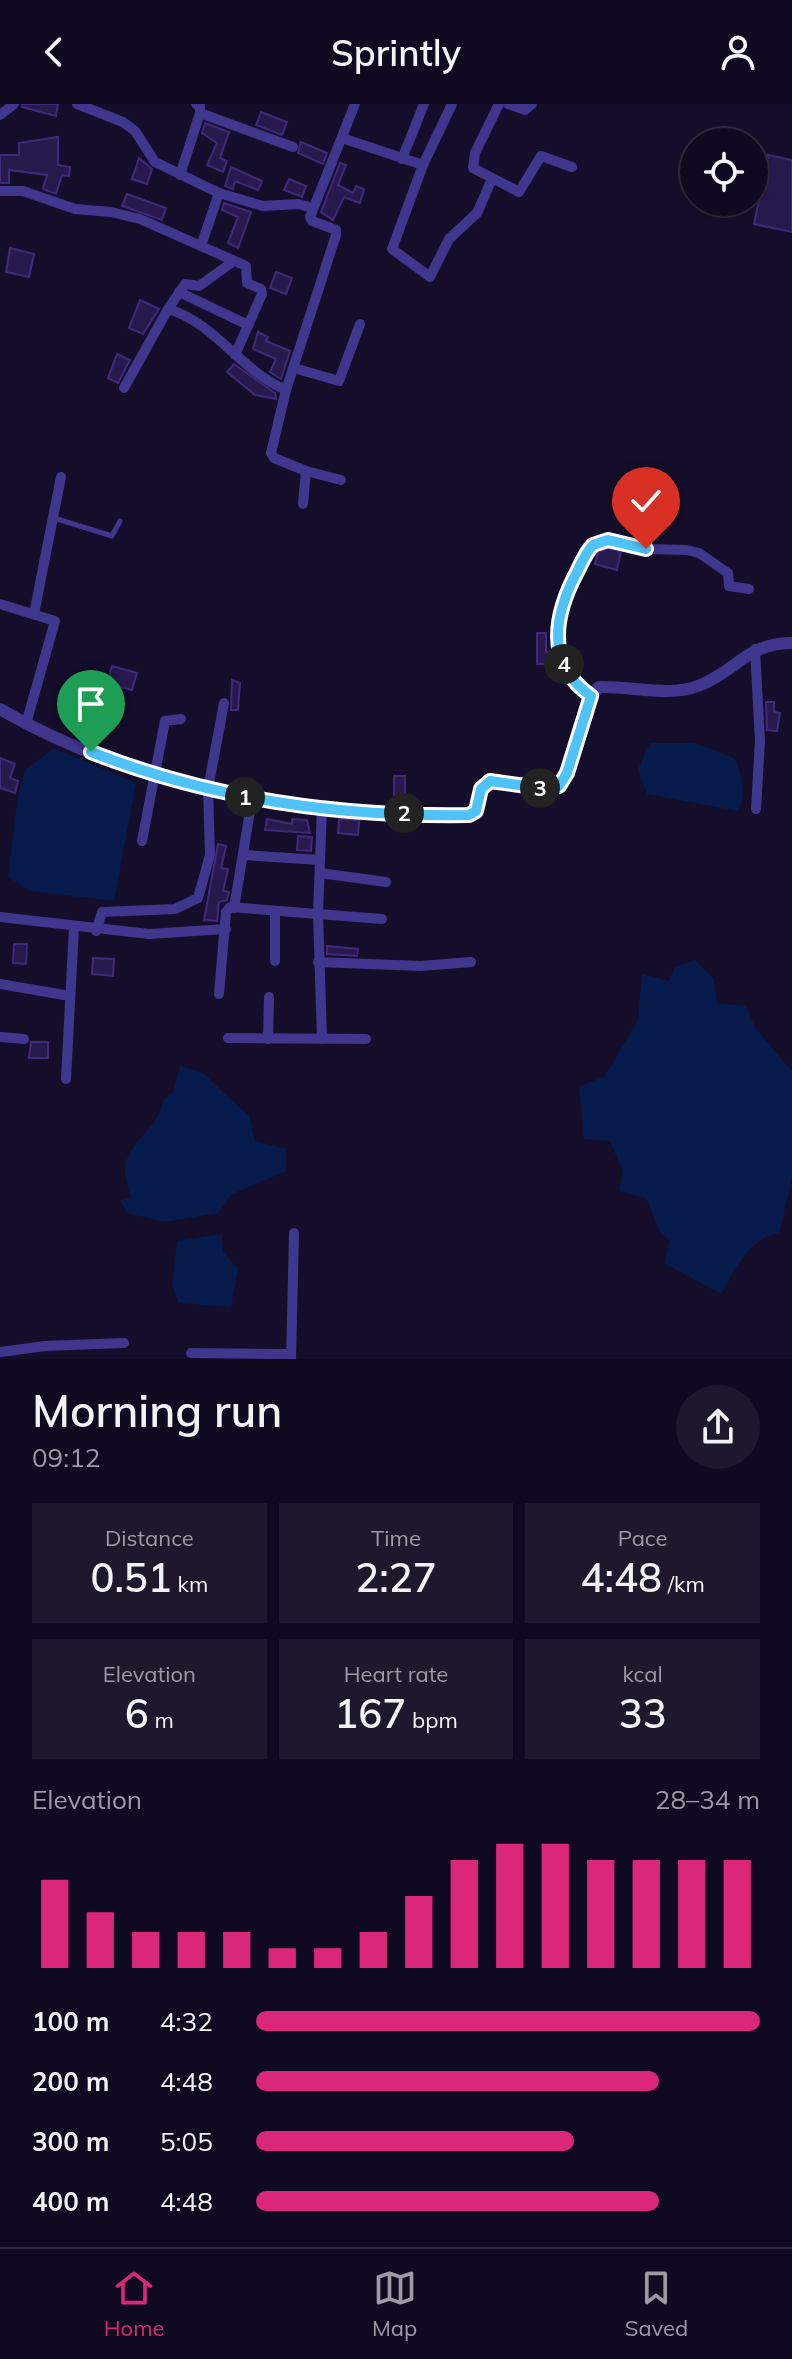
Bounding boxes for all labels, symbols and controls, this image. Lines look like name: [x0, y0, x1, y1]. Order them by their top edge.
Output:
icon: back: [32, 30, 76, 74]
text: Sprintly: [331, 30, 461, 75]
icon: person: [716, 30, 760, 74]
map controls: [680, 128, 768, 216]
button: locate: [680, 128, 768, 216]
pin: [612, 467, 680, 549]
icon: check: [624, 479, 668, 523]
pin: 4: [544, 644, 584, 684]
text: 4: [557, 650, 571, 678]
pin: [57, 670, 125, 752]
icon: arrive: [69, 682, 113, 726]
pin: 3: [520, 768, 560, 808]
text: 3: [533, 774, 547, 802]
pin: 1: [225, 777, 265, 817]
text: 1: [238, 783, 252, 811]
pin: 2: [384, 793, 424, 833]
text: 2: [397, 799, 411, 827]
text: Morning run: [32, 1383, 282, 1438]
button: share: [676, 1385, 760, 1469]
text: 09:12: [32, 1441, 100, 1474]
text: Distance: [105, 1524, 194, 1552]
text: Time: [371, 1524, 421, 1552]
text: Pace: [618, 1524, 667, 1552]
text: 0.51: [90, 1552, 172, 1602]
text: 2:27: [355, 1552, 437, 1602]
text: 4:48: [581, 1552, 662, 1602]
text: km: [172, 1570, 208, 1598]
text: /km: [662, 1570, 705, 1598]
text: Elevation: [103, 1660, 196, 1688]
text: Heart rate: [344, 1660, 448, 1688]
text: kcal: [623, 1660, 663, 1688]
text: 6: [125, 1688, 149, 1738]
text: 167: [334, 1688, 406, 1738]
text: 33: [619, 1688, 667, 1738]
text: m: [149, 1706, 174, 1734]
text: bpm: [406, 1706, 458, 1734]
text: Elevation: [32, 1783, 142, 1816]
text: 28–34 m: [655, 1783, 760, 1816]
text: 100 m: [32, 2005, 109, 2038]
text: 4:32: [160, 2005, 213, 2038]
text: 200 m: [32, 2065, 109, 2098]
text: 4:48: [160, 2065, 213, 2098]
text: 300 m: [32, 2125, 109, 2158]
text: 5:05: [160, 2125, 213, 2158]
text: 400 m: [32, 2185, 109, 2218]
text: 4:48: [160, 2185, 213, 2218]
tab: Home: [104, 2266, 164, 2342]
tab: Map: [372, 2266, 417, 2342]
tab: Saved: [625, 2266, 688, 2342]

